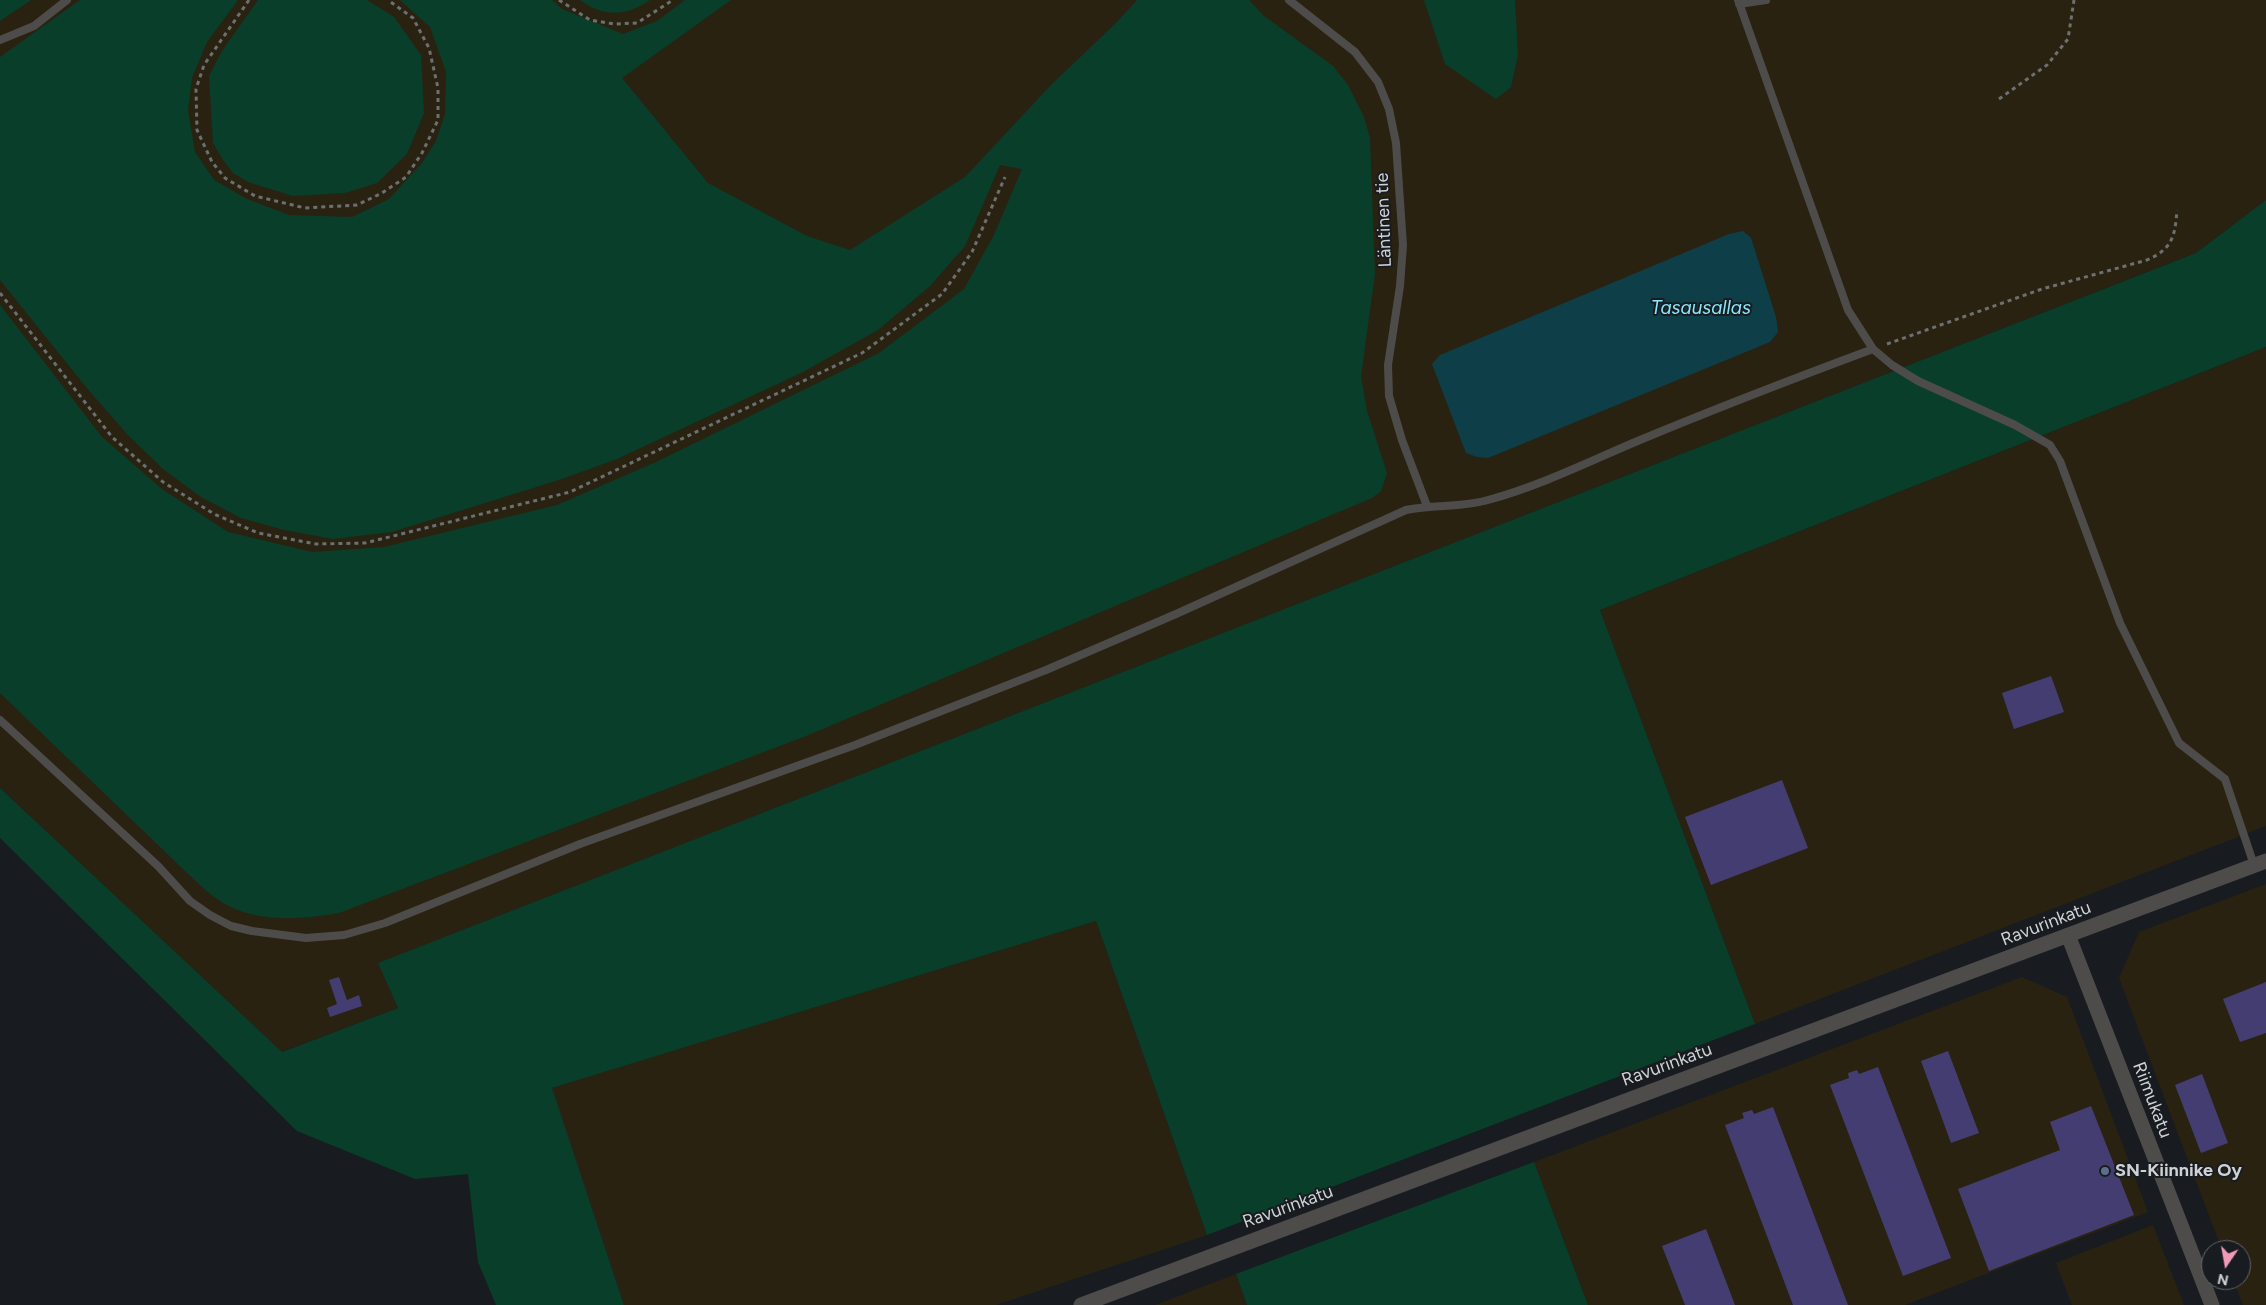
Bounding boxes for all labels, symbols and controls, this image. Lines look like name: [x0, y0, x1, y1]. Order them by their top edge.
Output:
street label: Läntinen tie: [1372, 172, 1396, 268]
water label: Tasausallas: [1651, 297, 1751, 319]
street label: Ravurinkatu: [1998, 897, 2094, 951]
street label: Ravurinkatu: [1619, 1039, 1715, 1091]
street label: Riimukatu: [2128, 1059, 2176, 1141]
place label: SN-Kiinnike Oy: [2115, 1160, 2242, 1182]
marker: SN-Kiinnike Oy: [2099, 1165, 2111, 1177]
street label: Ravurinkatu: [1240, 1181, 1336, 1233]
north arrow: [2201, 1240, 2251, 1290]
text: N: [2216, 1270, 2230, 1289]

